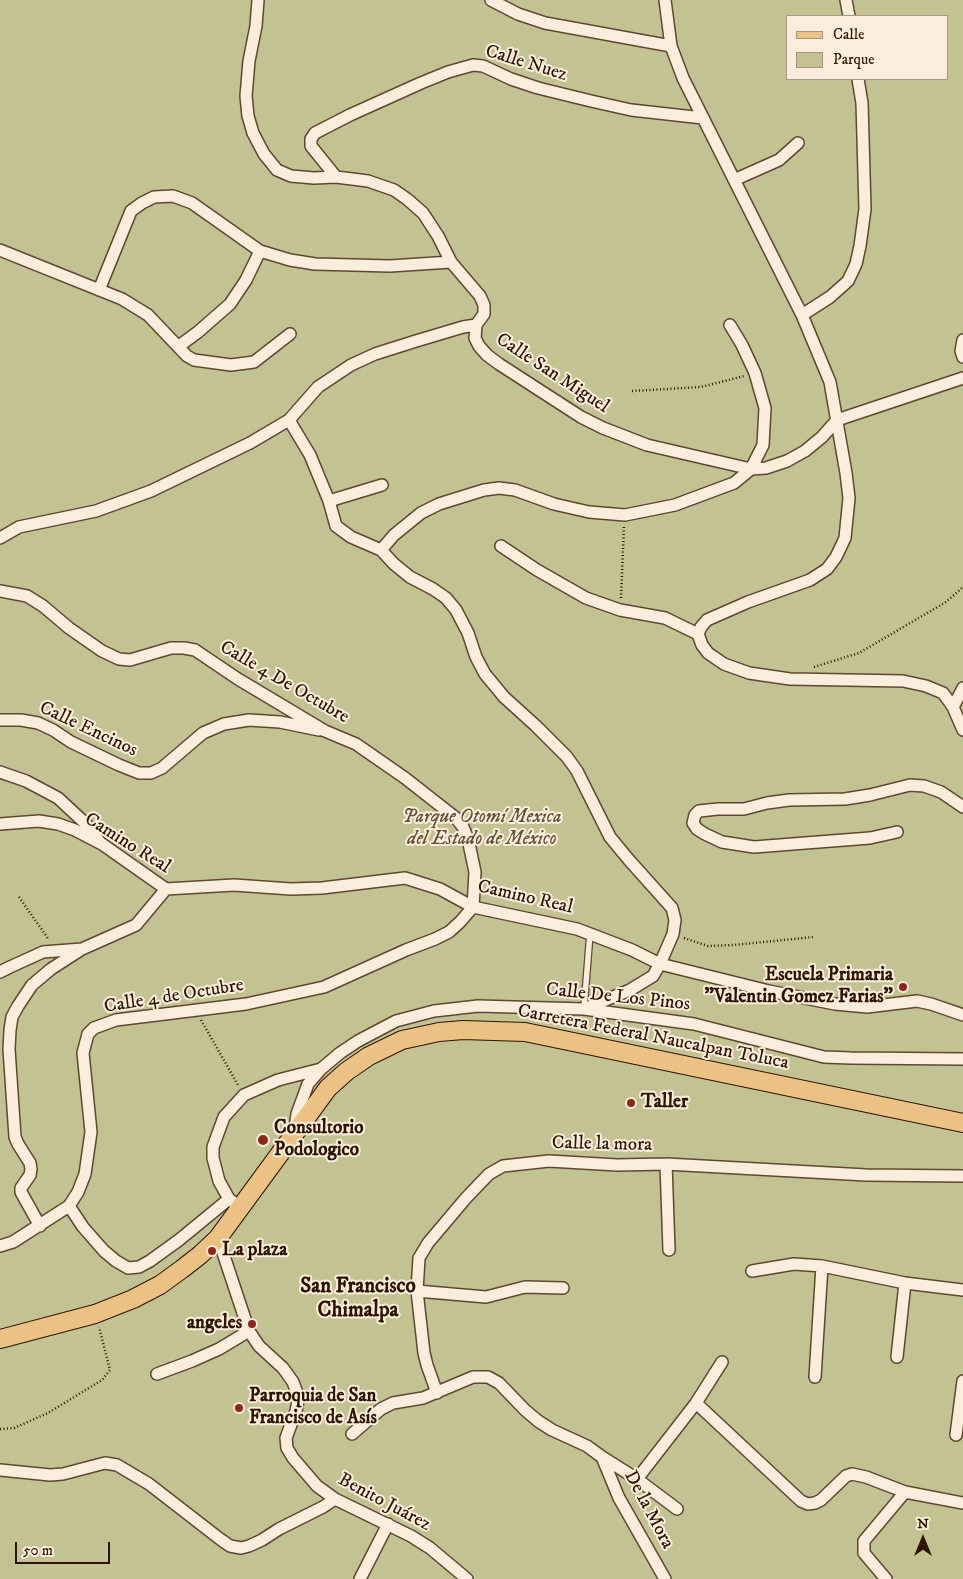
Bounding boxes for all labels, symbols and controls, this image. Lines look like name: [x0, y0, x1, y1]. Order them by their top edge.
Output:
legend: [786, 15, 948, 80]
text: Calle: [833, 25, 865, 44]
street label: Calle Nuez: [482, 41, 570, 87]
text: Parque: [833, 50, 874, 69]
street label: Calle San Miguel: [491, 329, 613, 419]
street label: Calle 4 De Octubre: [215, 637, 353, 729]
street label: Calle Encinos: [35, 697, 141, 763]
park label: Parque Otomí Mexica del Estado de México: [402, 807, 562, 851]
street label: Camino Real: [80, 809, 174, 879]
street label: Camino Real: [475, 876, 575, 920]
place label: Escuela Primaria "Valentin Gomez Farias": [704, 965, 893, 1009]
street label: Calle 4 de Octubre: [103, 975, 245, 1019]
street label: Calle De Los Pinos: [545, 979, 691, 1017]
marker: Escuela Primaria "Valentin Gomez Farias": [897, 981, 909, 993]
street label: Carretera Federal Naucalpan Toluca: [515, 1001, 791, 1075]
place label: Taller: [641, 1092, 688, 1114]
marker: Taller: [625, 1097, 637, 1109]
place label: Consultorio Podologico: [274, 1118, 363, 1162]
marker: Consultorio Podologico: [256, 1133, 270, 1147]
street label: Calle la mora: [552, 1133, 652, 1157]
place label: La plaza: [222, 1240, 287, 1262]
marker: La plaza: [206, 1245, 218, 1257]
district label: San Francisco Chimalpa: [300, 1275, 416, 1325]
place label: angeles: [187, 1313, 242, 1335]
marker: angeles: [246, 1318, 258, 1330]
place label: Parroquia de San Francisco de Asís: [249, 1386, 377, 1430]
marker: Parroquia de San Francisco de Asís: [233, 1402, 245, 1414]
street label: De la Mora: [618, 1467, 678, 1553]
street label: Benito Juárez: [334, 1469, 434, 1537]
north arrow: [898, 1514, 948, 1564]
text: N: [917, 1515, 929, 1533]
scale bar: [18, 1532, 112, 1564]
text: 50 m: [23, 1541, 53, 1560]

